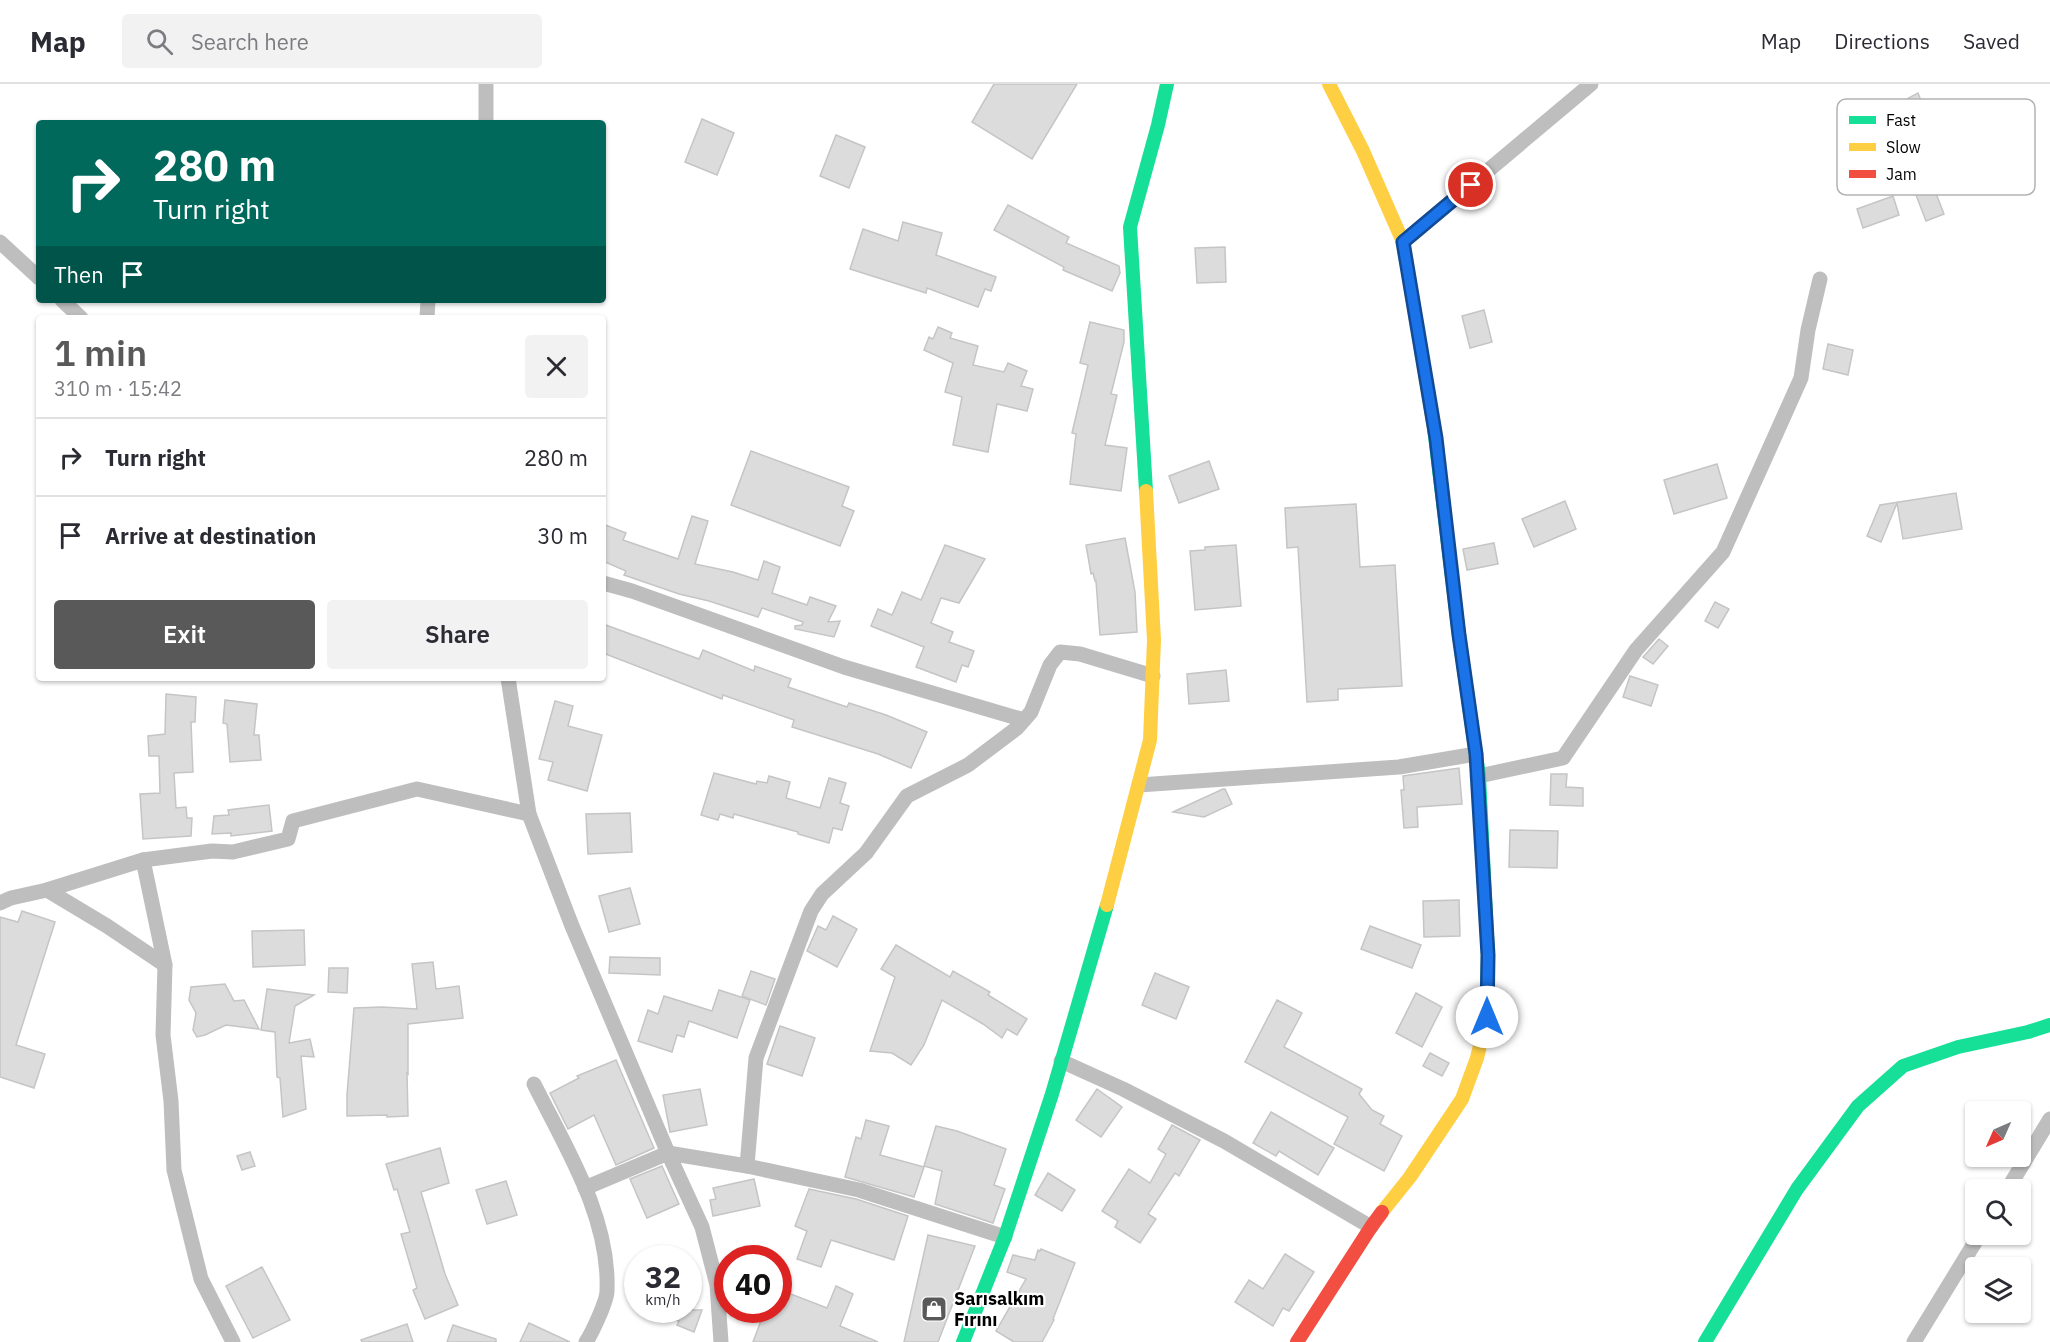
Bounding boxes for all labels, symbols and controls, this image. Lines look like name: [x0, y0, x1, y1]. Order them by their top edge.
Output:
search box: [122, 14, 542, 68]
text: Map: [30, 23, 86, 60]
icon: search: [143, 25, 176, 58]
text: Search here: [191, 27, 309, 56]
text: Map: [1761, 27, 1801, 55]
text: Directions: [1834, 27, 1930, 55]
text: Saved: [1963, 27, 2020, 55]
legend: [1837, 99, 2035, 195]
text: Fast: [1886, 110, 1916, 130]
text: Slow: [1886, 137, 1921, 157]
text: 280 m: [153, 138, 276, 193]
icon: right: [54, 144, 132, 222]
pin: [1445, 159, 1496, 210]
text: Jam: [1886, 164, 1917, 184]
icon: arrive: [1454, 168, 1487, 201]
text: Turn right: [153, 191, 270, 226]
icon: arrive: [116, 258, 149, 291]
text: Then: [54, 260, 104, 289]
text: 1 min: [54, 329, 147, 376]
button: close: [525, 335, 588, 398]
text: 310 m · 15:42: [54, 375, 182, 402]
icon: right: [54, 441, 87, 474]
text: Turn right: [105, 443, 206, 472]
text: 280 m: [524, 443, 588, 472]
icon: arrive: [54, 519, 87, 552]
text: Arrive at destination: [105, 521, 316, 550]
text: 30 m: [537, 521, 588, 550]
button: Exit: [54, 600, 315, 669]
button: Share: [327, 600, 588, 669]
position arrow: [1455, 985, 1519, 1049]
north arrow: [1965, 1101, 2031, 1167]
map controls: [1965, 1101, 2031, 1323]
button: search: [1965, 1179, 2031, 1245]
speed limit sign: 40: [714, 1245, 792, 1323]
text: 32: [645, 1257, 681, 1296]
button: layers: [1965, 1257, 2031, 1323]
place label: Sarısalkım Fırını: [954, 1287, 1044, 1331]
text: km/h: [645, 1290, 681, 1309]
shop icon: Sarısalkım Fırını: [919, 1294, 949, 1324]

